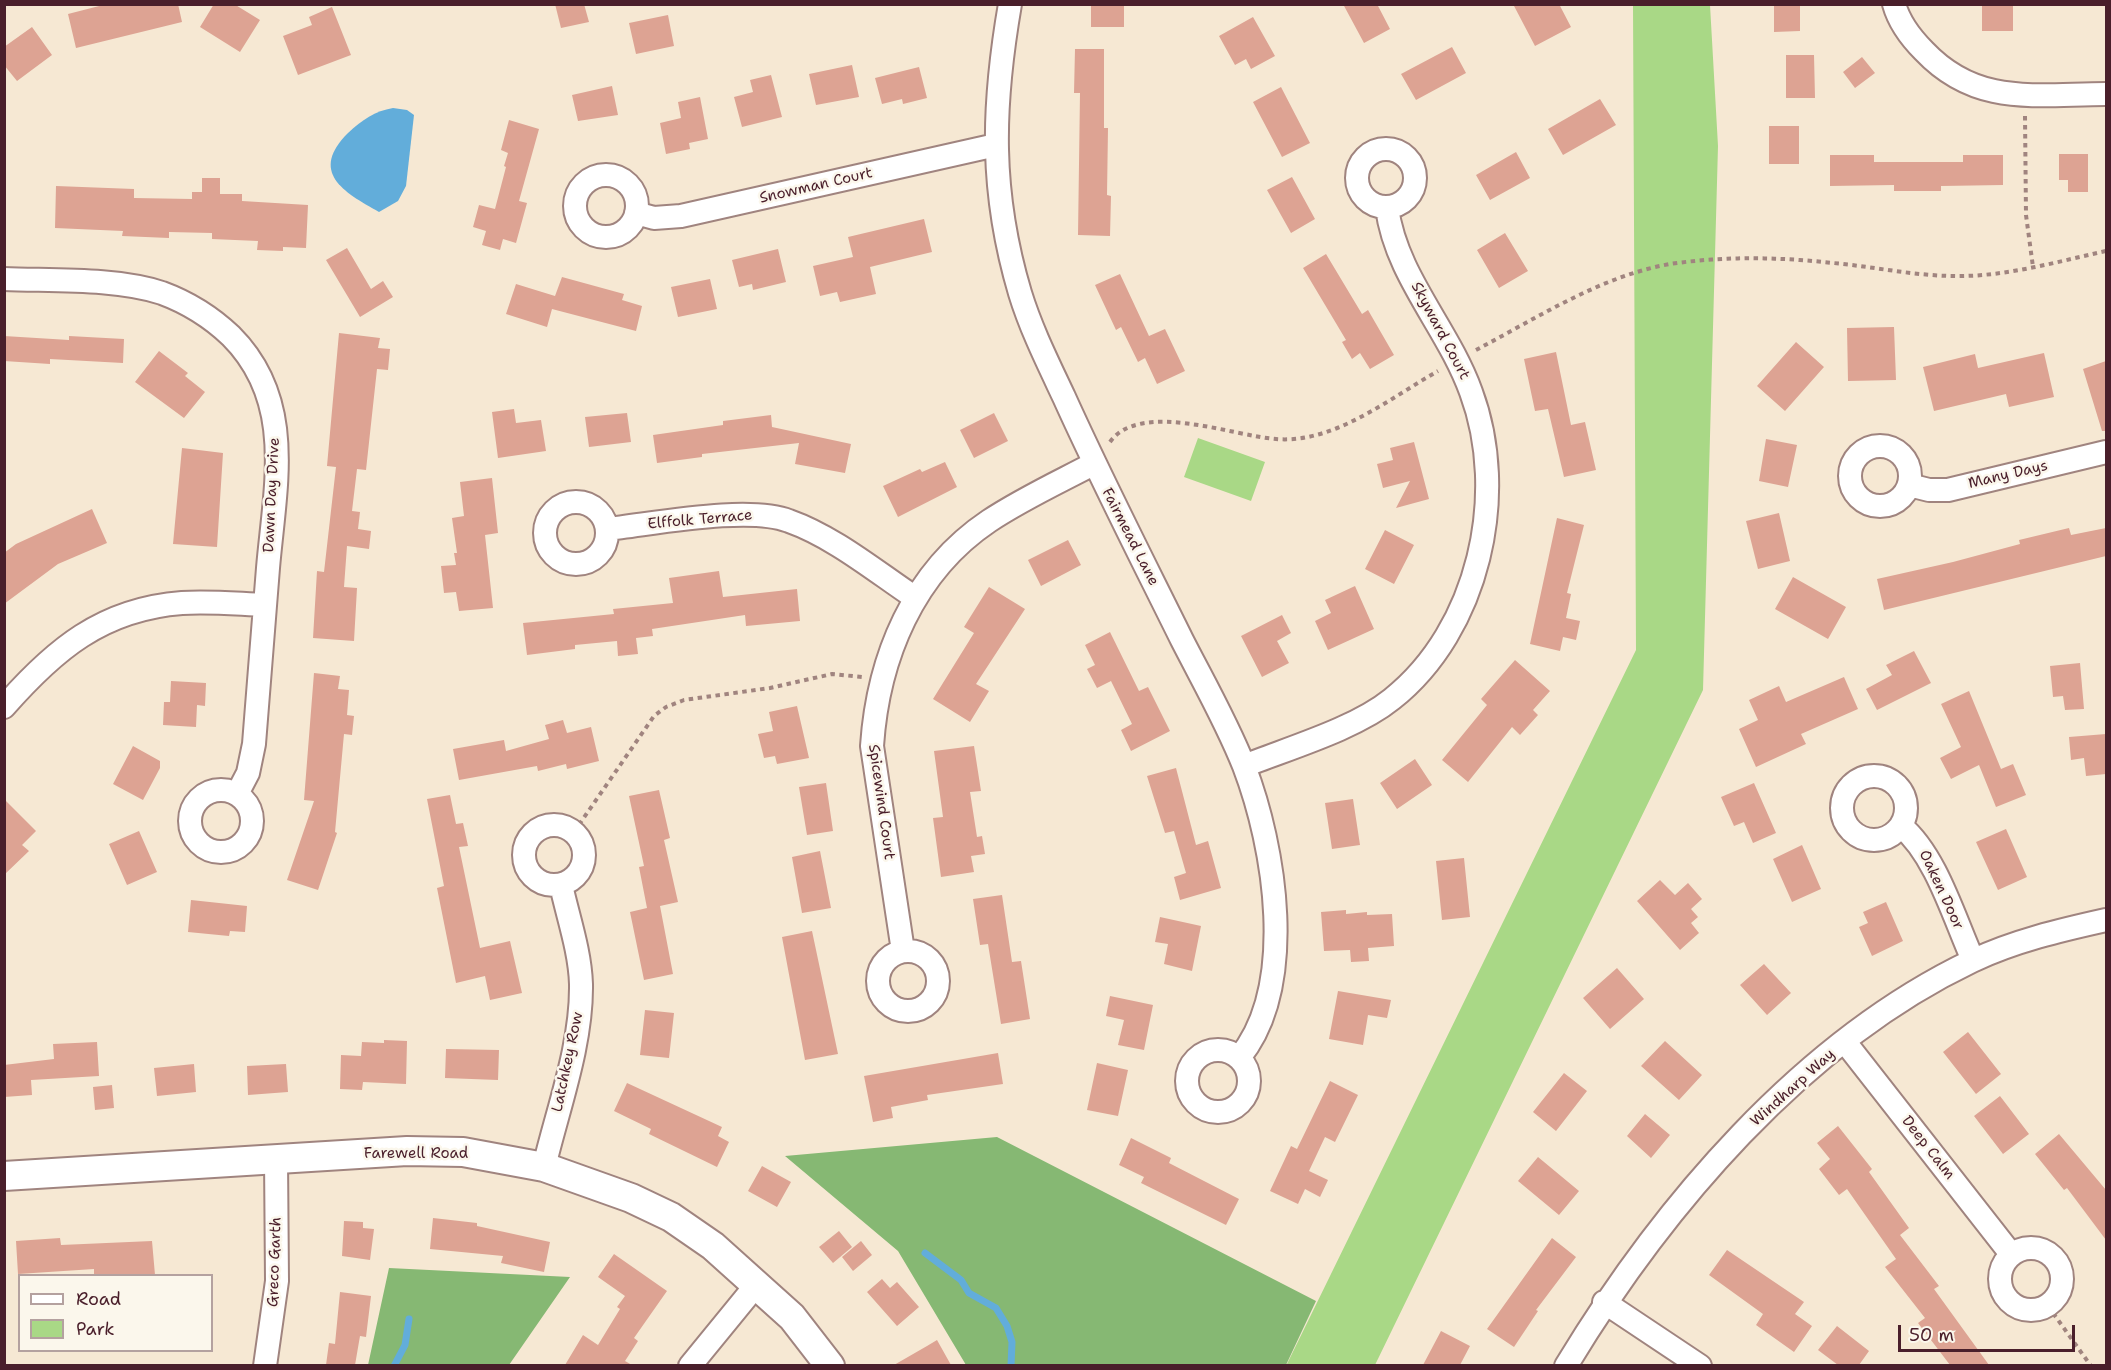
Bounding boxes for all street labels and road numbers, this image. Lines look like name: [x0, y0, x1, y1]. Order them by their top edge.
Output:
street label: Snowman Court: [758, 164, 874, 208]
street label: Skyward Court: [1407, 279, 1473, 383]
street label: Dawn Day Drive: [260, 437, 284, 553]
street label: Many Days: [1966, 457, 2050, 493]
street label: Fairmead Lane: [1098, 485, 1162, 589]
street label: Elffolk Terrace: [647, 506, 753, 534]
street label: Spicewind Court: [864, 743, 898, 861]
street label: Oaken Door: [1915, 847, 1967, 933]
street label: Latchkey Row: [549, 1010, 587, 1114]
street label: Windharp Way: [1747, 1045, 1839, 1131]
street label: Deep Calm: [1898, 1113, 1958, 1183]
street label: Farewell Road: [364, 1145, 468, 1163]
street label: Greco Garth: [264, 1217, 286, 1307]

